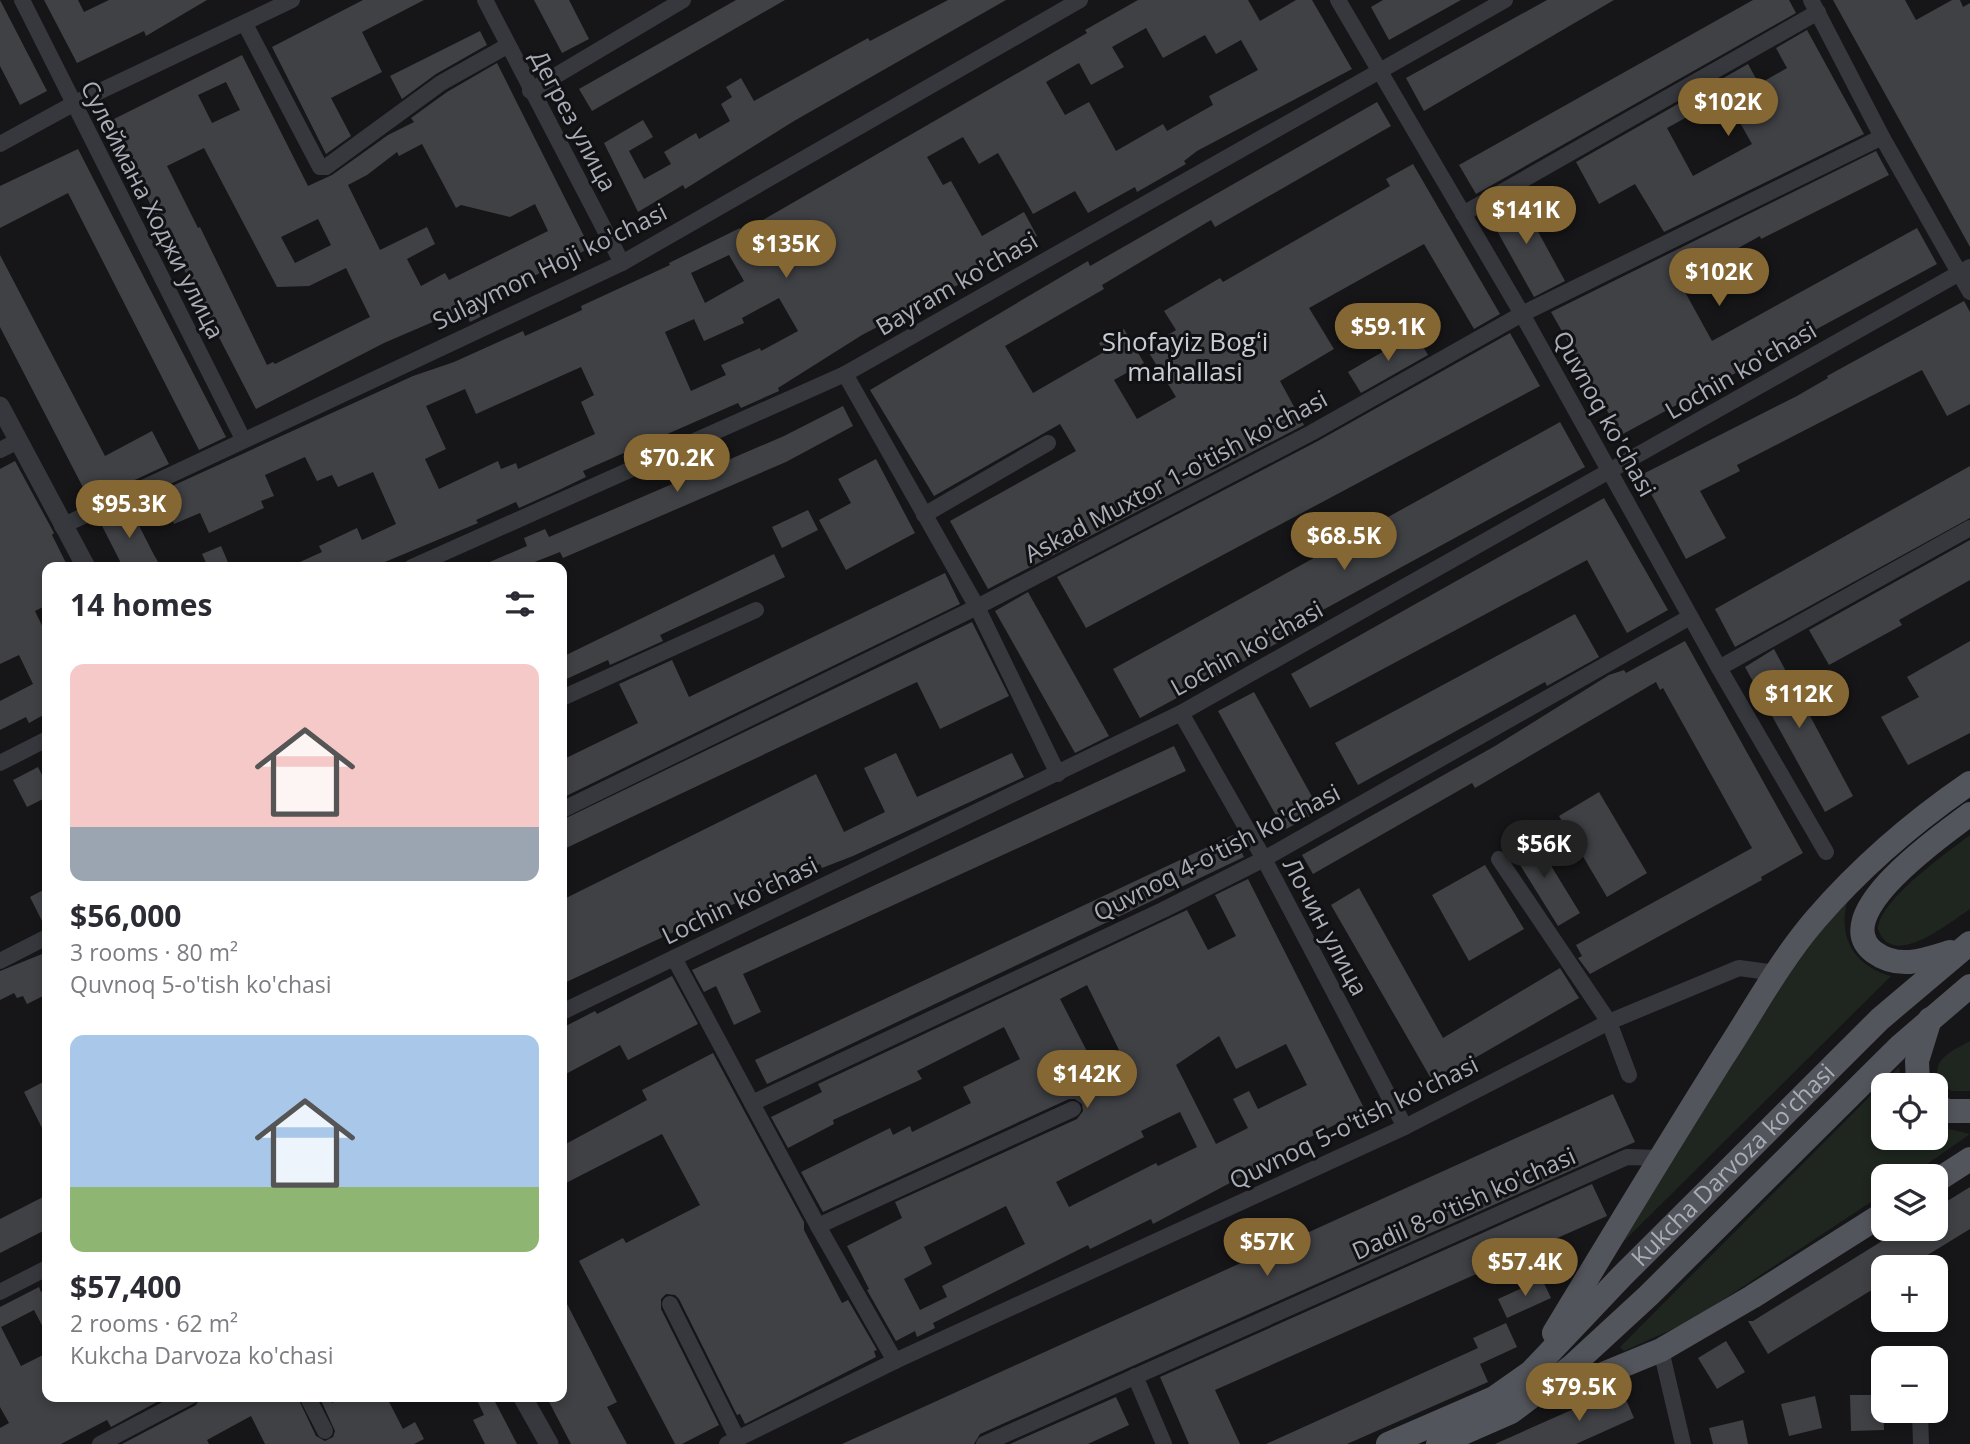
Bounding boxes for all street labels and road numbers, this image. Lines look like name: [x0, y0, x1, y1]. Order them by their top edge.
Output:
street label: Дегрез улица: [523, 44, 625, 197]
street label: Сулеймана Ходжи улица: [74, 74, 233, 344]
street label: Sulaymon Hoji ko'chasi: [427, 195, 672, 337]
street label: Bayram ko'chasi: [869, 223, 1043, 342]
street label: Lochin ko'chasi: [1659, 313, 1822, 426]
street label: Quvnoq ko'chasi: [1546, 324, 1665, 502]
street label: Askad Muxtor 1-o'tish ko'chasi: [1018, 382, 1333, 570]
street label: Lochin ko'chasi: [1164, 592, 1328, 703]
street label: Quvnoq 4-o'tish ko'chasi: [1087, 775, 1345, 928]
street label: Lochin ko'chasi: [656, 848, 823, 952]
street label: Лочин улица: [1276, 851, 1377, 1001]
street label: Quvnoq 5-o'tish ko'chasi: [1223, 1047, 1483, 1196]
street label: Kukcha Darvoza ko'chasi: [1623, 1055, 1841, 1273]
street label: Dadil 8-o'tish ko'chasi: [1346, 1138, 1580, 1267]

